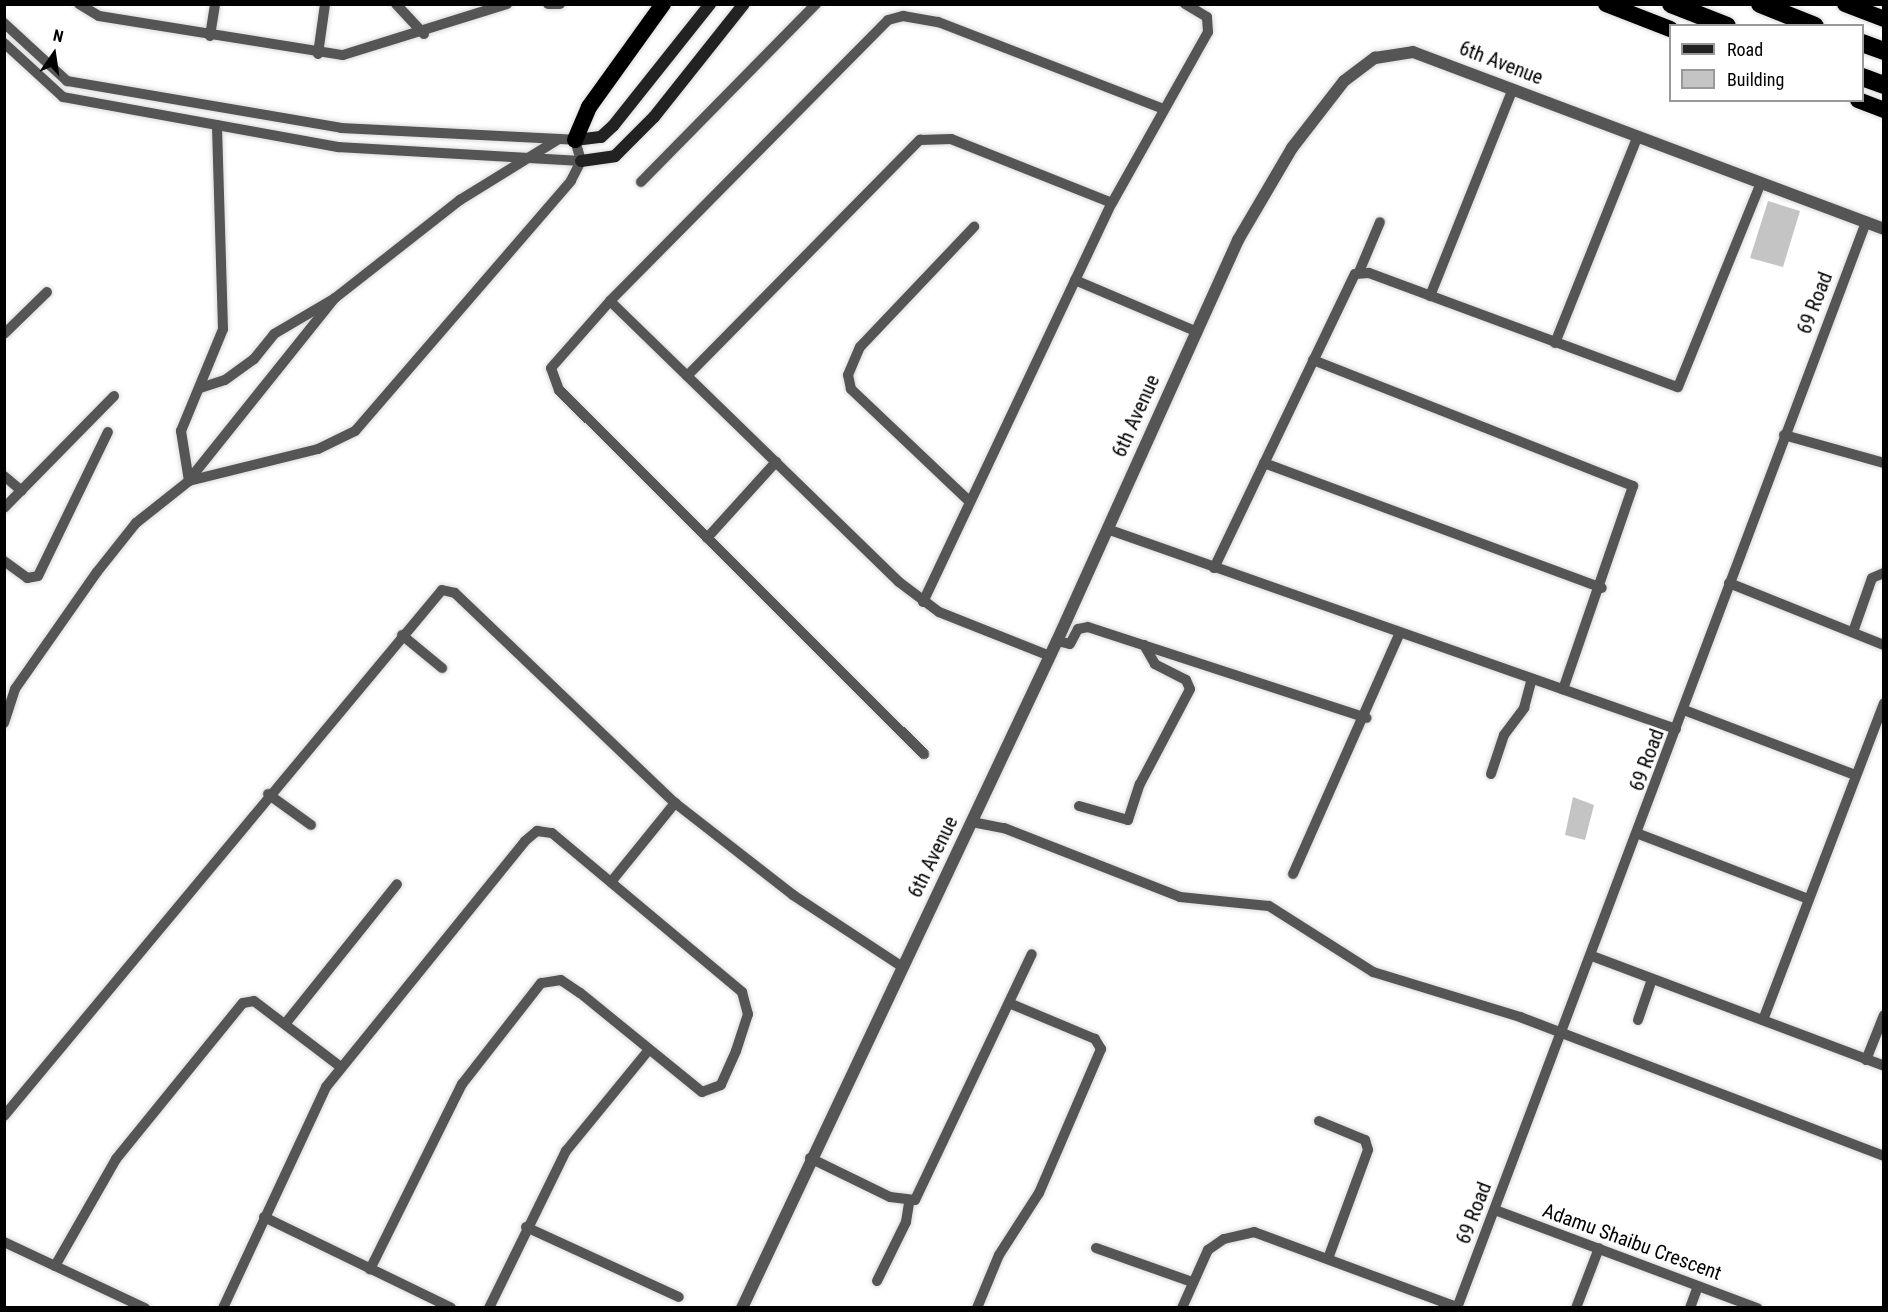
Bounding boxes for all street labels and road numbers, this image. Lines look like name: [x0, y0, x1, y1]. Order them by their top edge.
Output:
street label: 6th Avenue: [1456, 36, 1546, 90]
street label: 69 Road: [1792, 269, 1838, 337]
street label: 6th Avenue: [1107, 371, 1165, 461]
street label: 69 Road: [1625, 726, 1669, 794]
street label: 6th Avenue: [903, 812, 963, 902]
street label: 69 Road: [1451, 1179, 1497, 1247]
street label: Adamu Shaibu Crescent: [1539, 1198, 1725, 1286]

